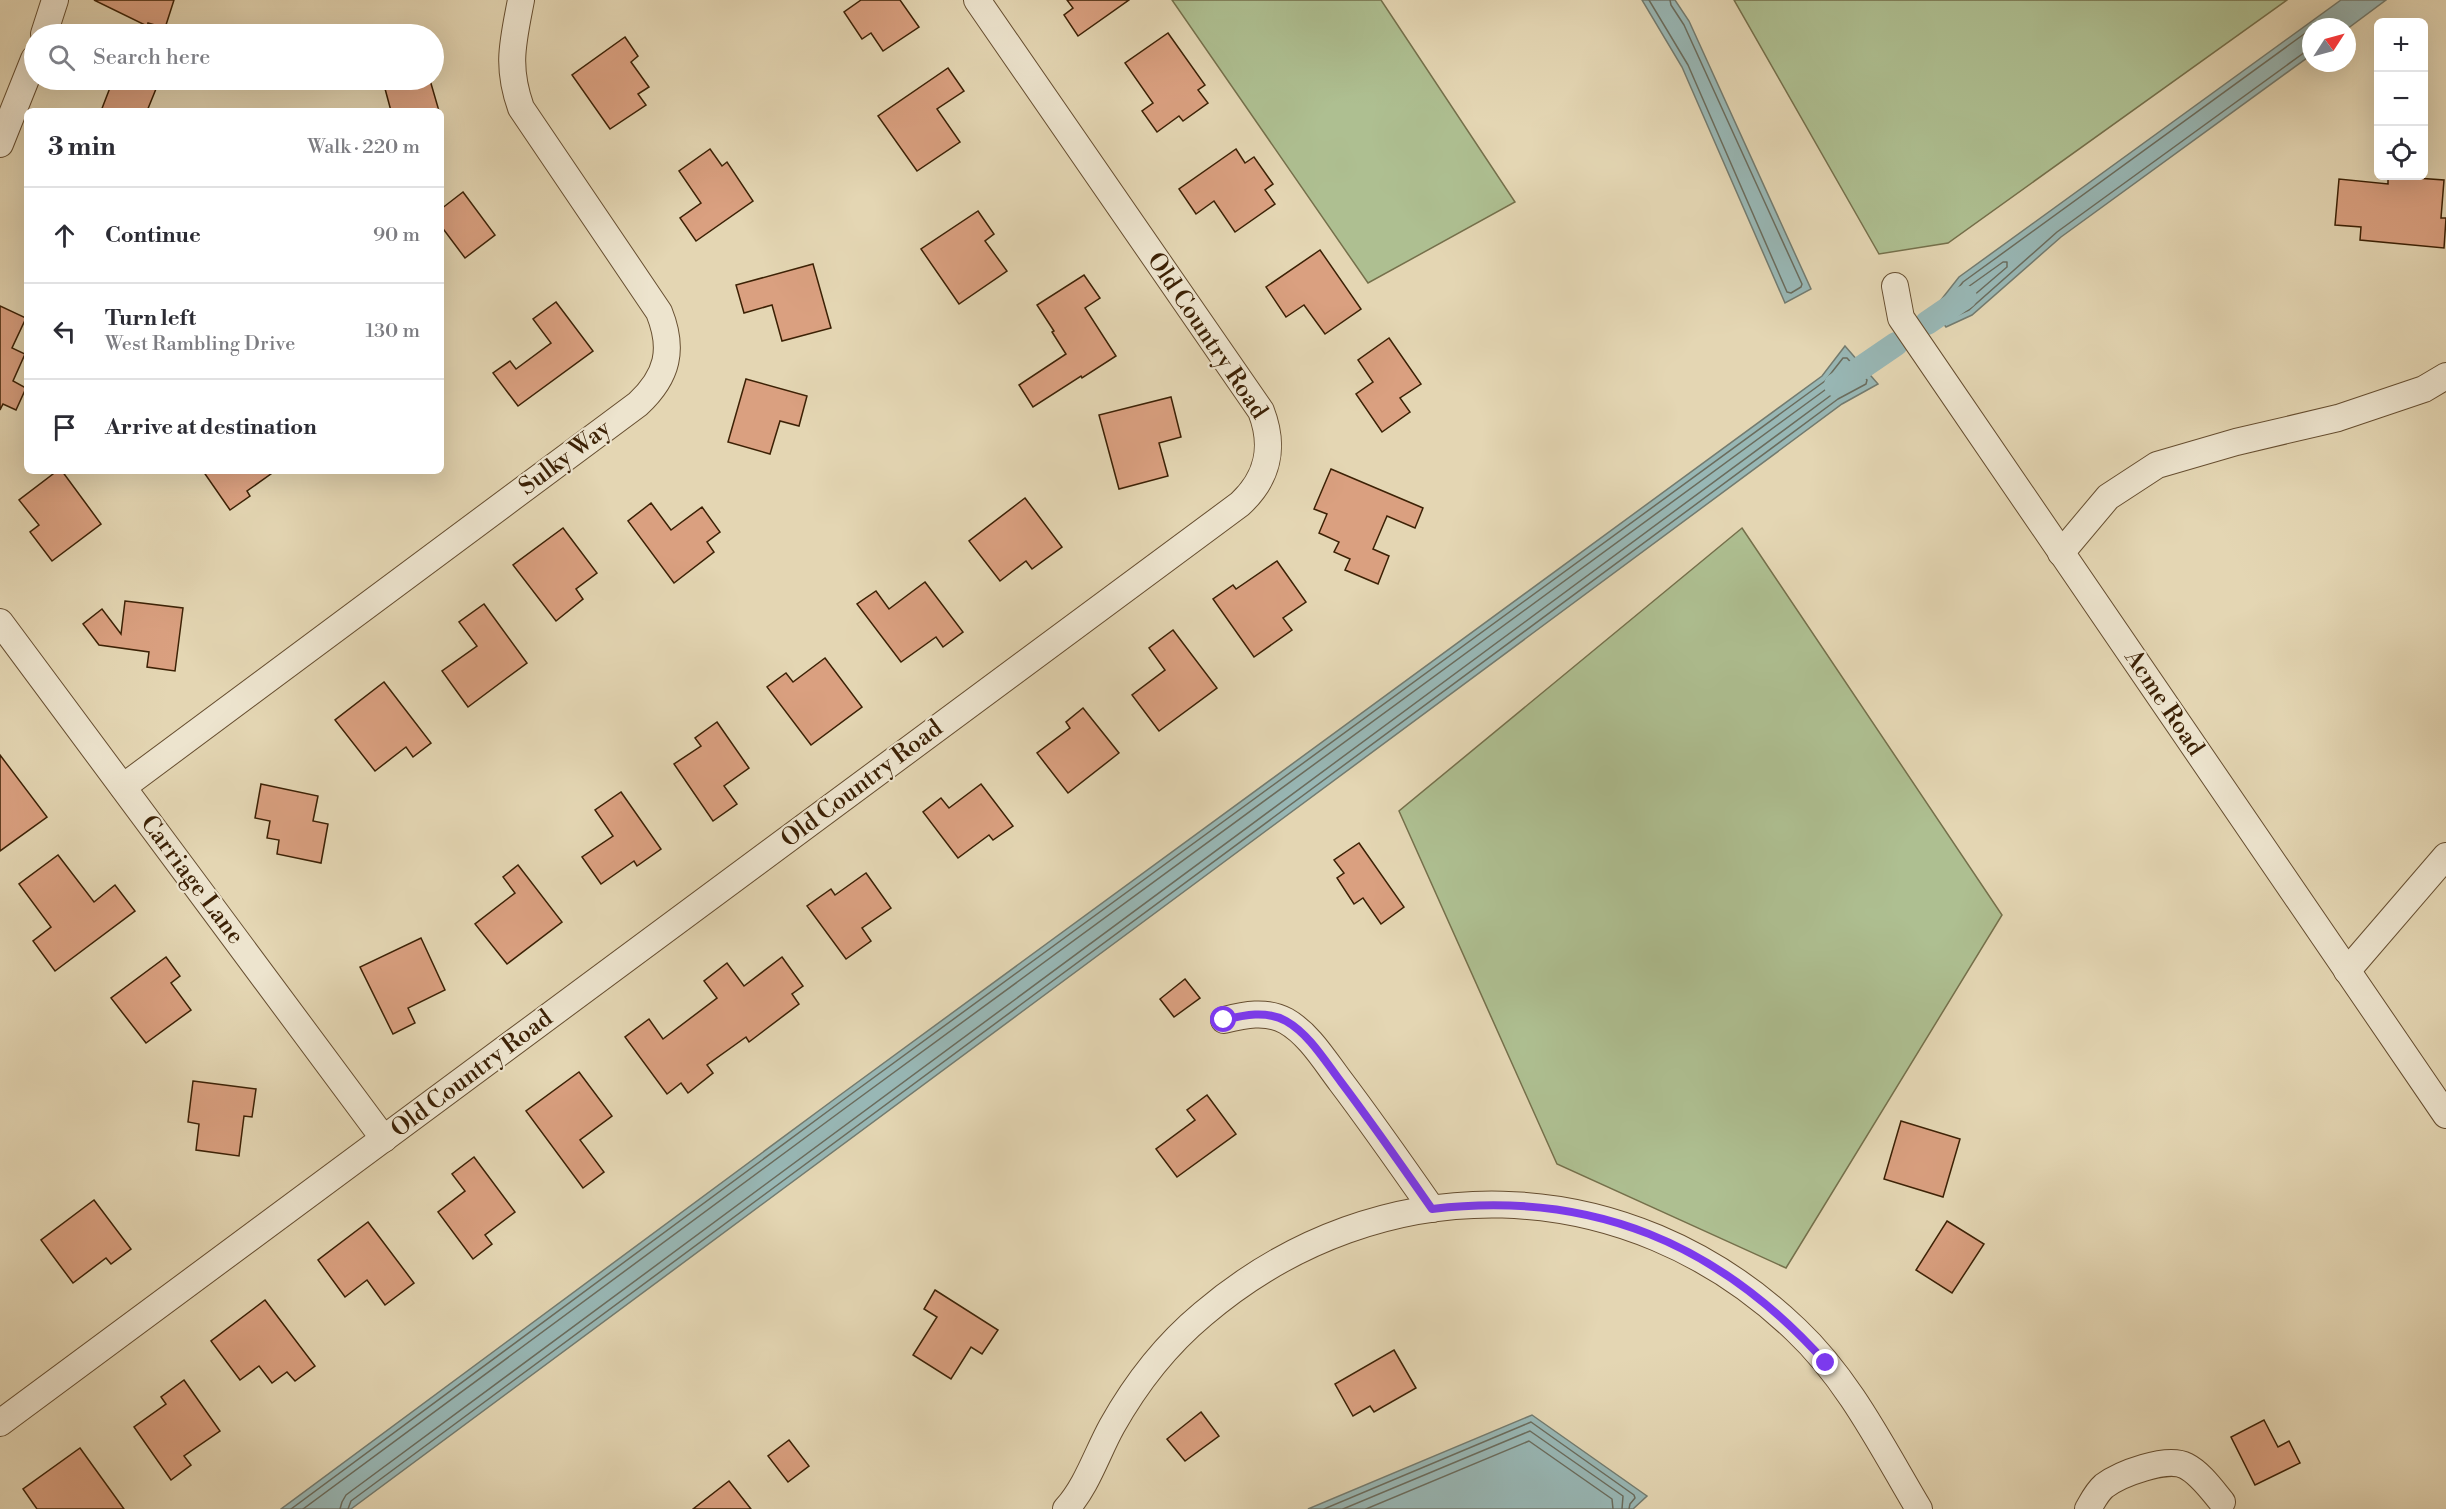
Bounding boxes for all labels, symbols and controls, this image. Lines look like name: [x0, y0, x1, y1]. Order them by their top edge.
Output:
north arrow: [2302, 18, 2356, 72]
map controls: [2374, 18, 2428, 180]
button: +: [2374, 18, 2428, 72]
search box: [24, 24, 444, 90]
icon: search: [45, 41, 78, 74]
text: Search here: [93, 44, 210, 71]
button: −: [2374, 72, 2428, 126]
button: locate: [2374, 126, 2428, 180]
text: 3 min: [48, 131, 116, 163]
text: Walk · 220 m: [307, 135, 420, 160]
icon: ahead: [48, 219, 81, 252]
text: Continue: [105, 222, 201, 249]
text: 90 m: [373, 223, 420, 248]
street label: Old Country Road: [1140, 247, 1274, 425]
text: Turn left: [105, 305, 196, 332]
icon: left: [48, 315, 81, 348]
text: 130 m: [365, 319, 420, 344]
text: West Rambling Drive: [105, 332, 295, 357]
icon: arrive: [48, 411, 81, 444]
text: Arrive at destination: [105, 414, 317, 441]
street label: Sulky Way: [513, 414, 617, 502]
street label: Acme Road: [2117, 643, 2211, 762]
street label: Old Country Road: [775, 713, 949, 854]
street label: Carriage Lane: [134, 809, 250, 951]
street label: Old Country Road: [385, 1003, 559, 1144]
route start: [1210, 1006, 1236, 1032]
route end: [1812, 1349, 1838, 1375]

